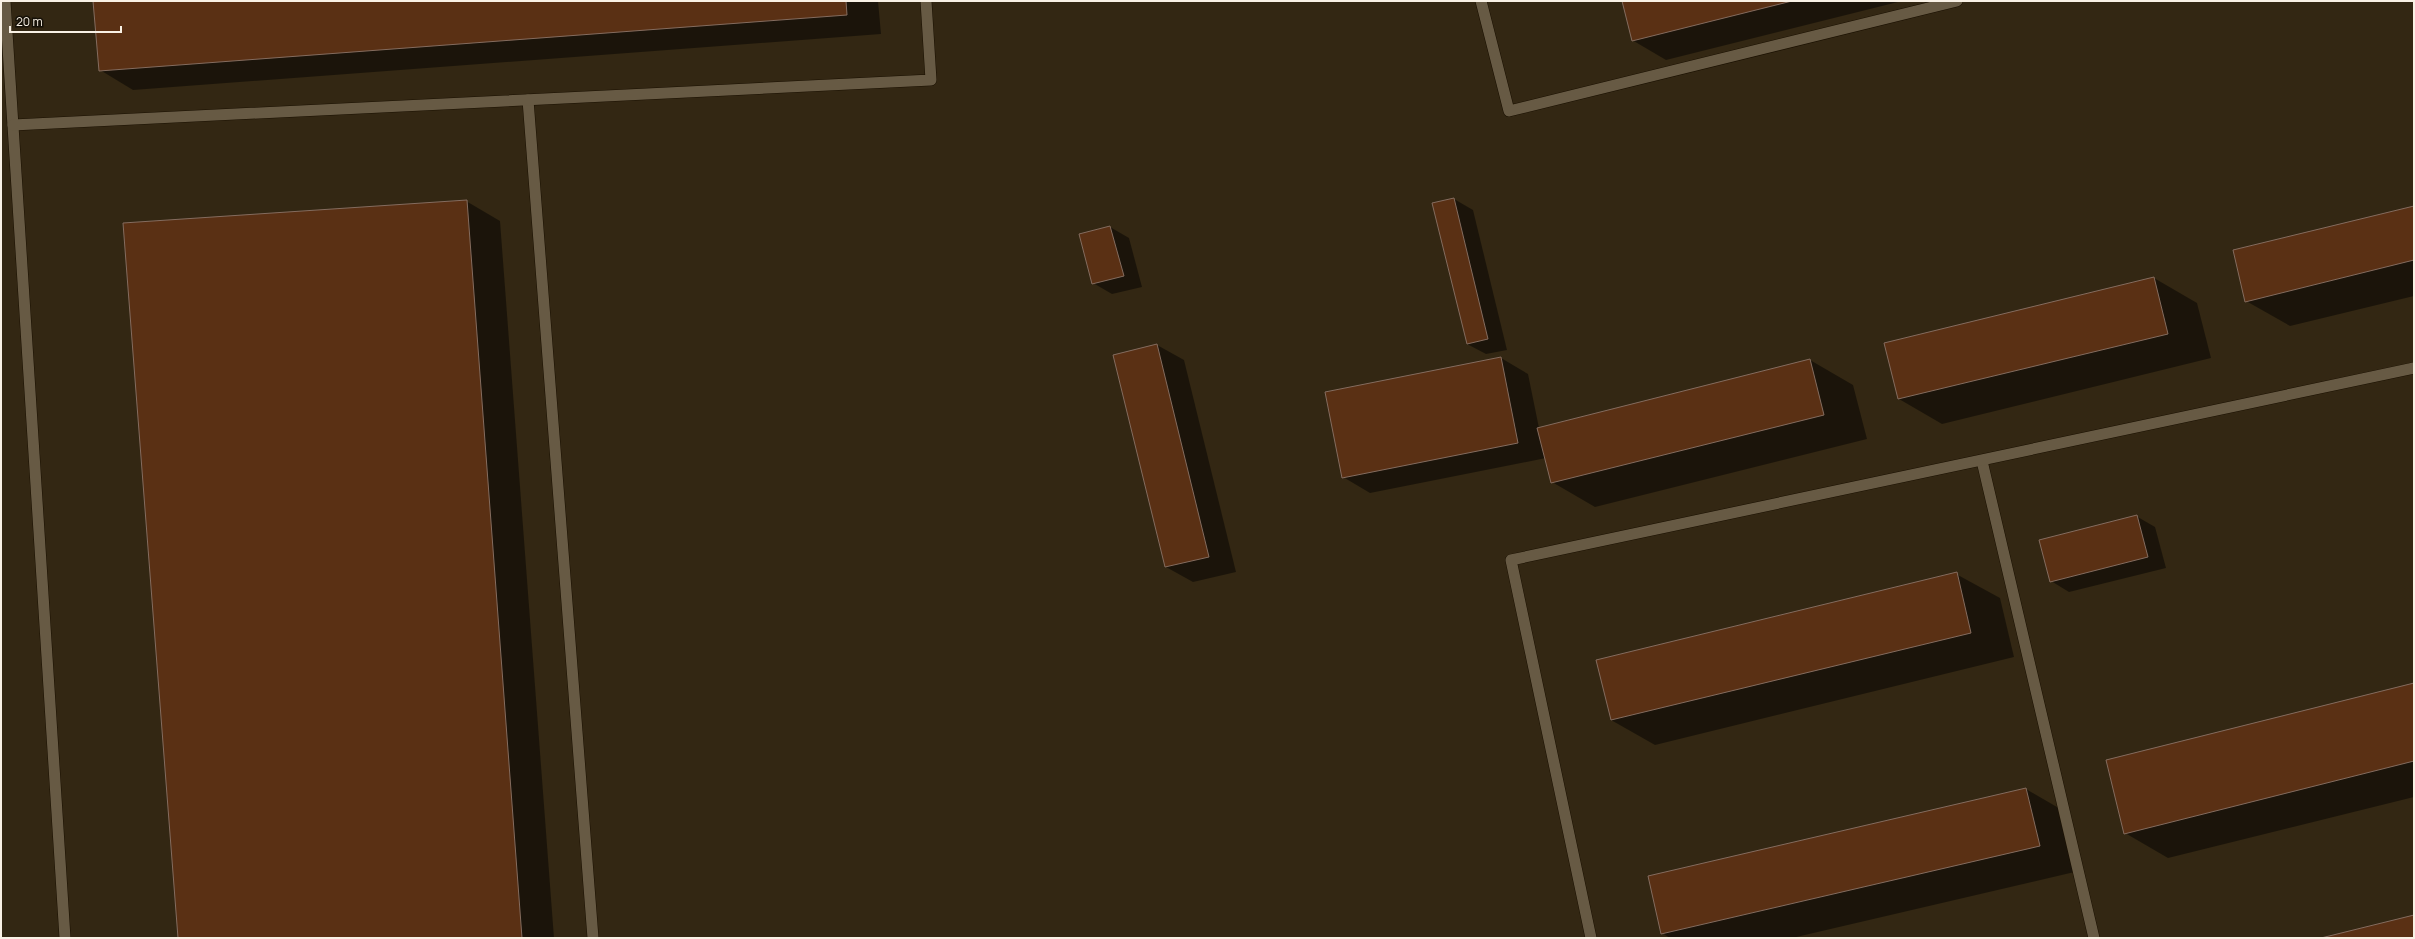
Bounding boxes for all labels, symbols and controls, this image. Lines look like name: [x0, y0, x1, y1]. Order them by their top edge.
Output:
scale bar: [10, 8, 121, 34]
text: 20 m: [16, 13, 43, 30]

